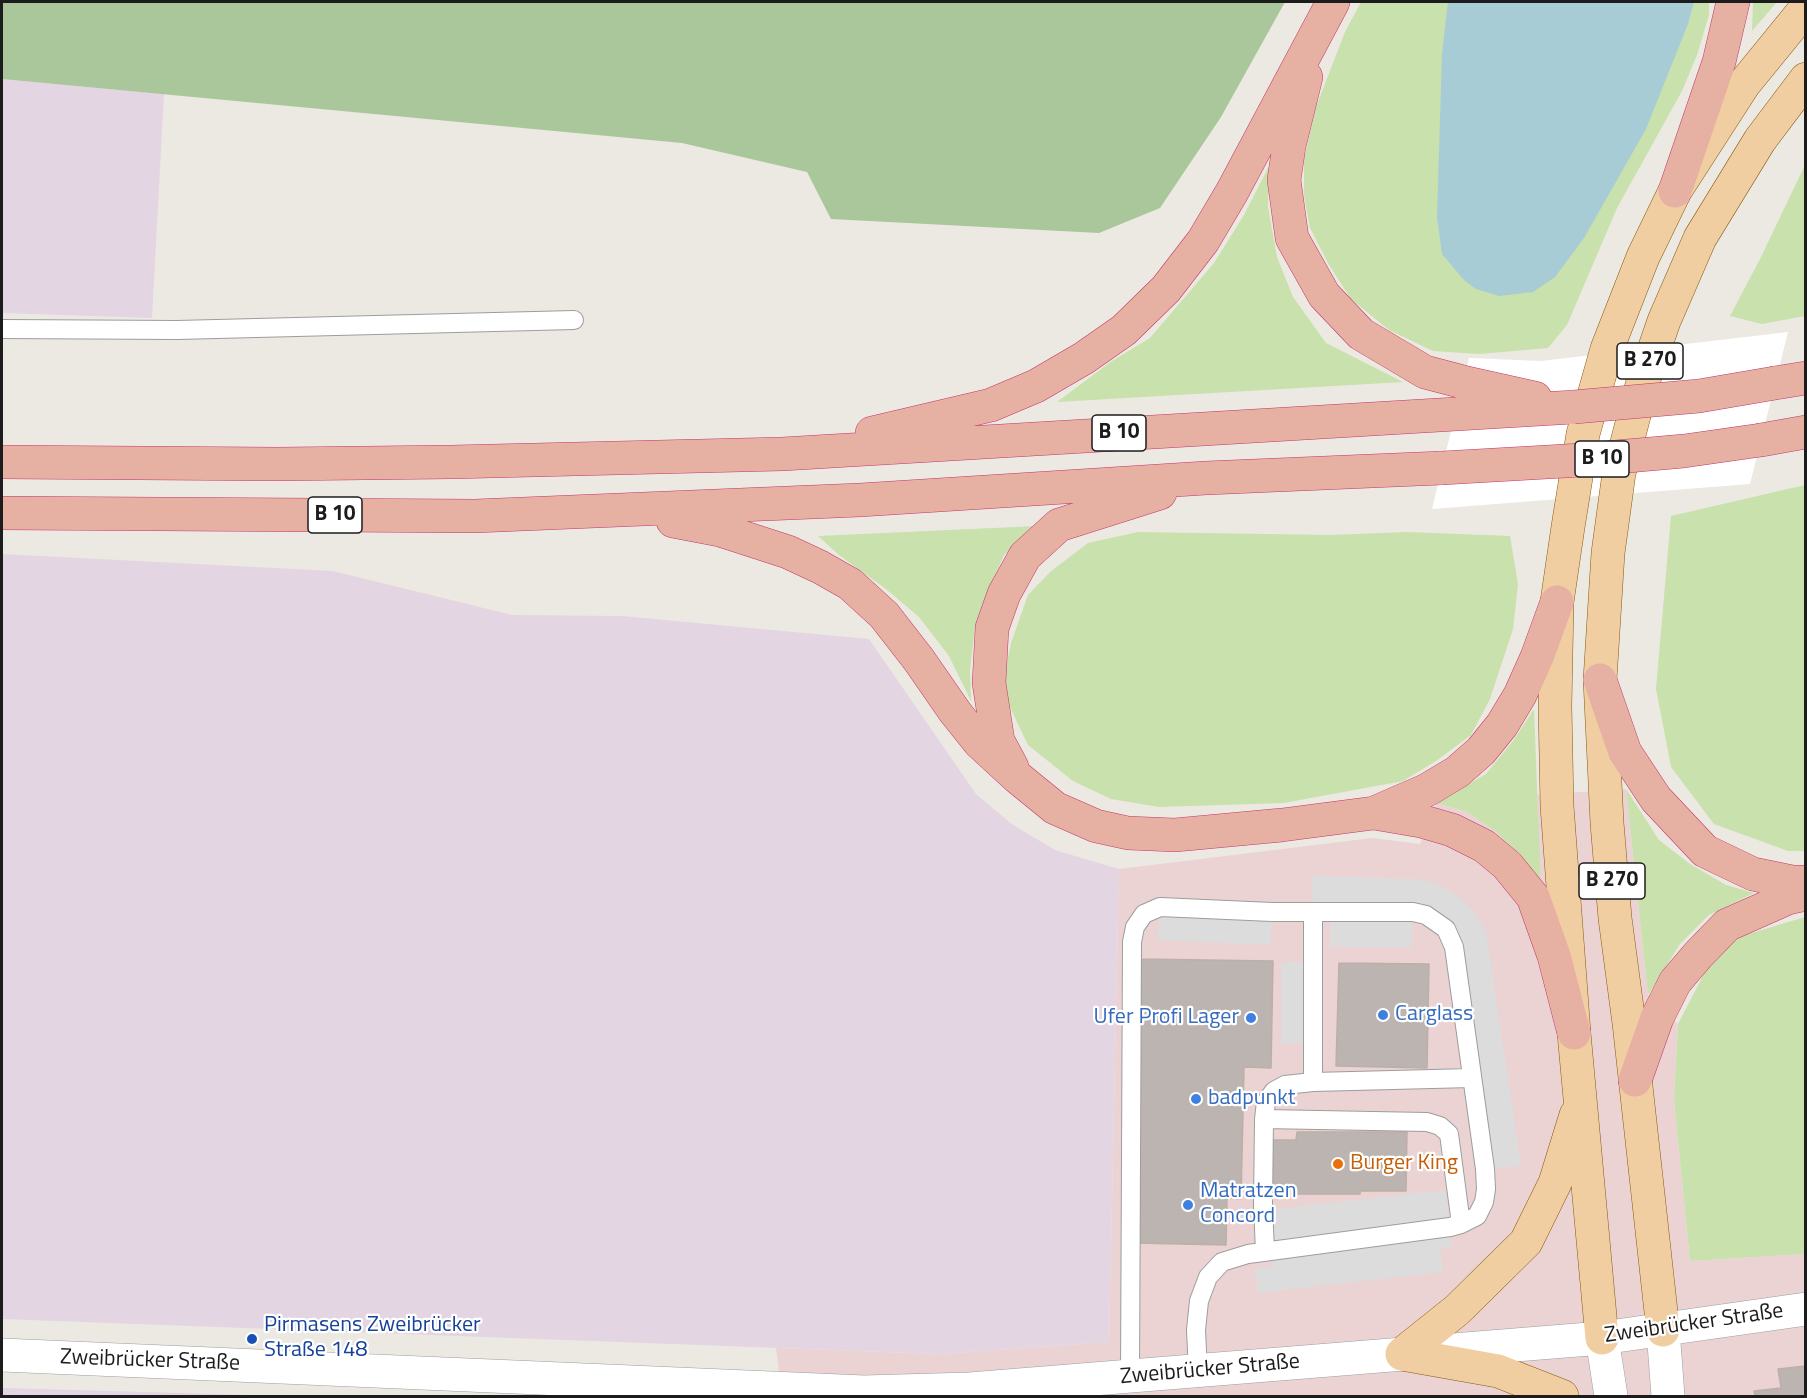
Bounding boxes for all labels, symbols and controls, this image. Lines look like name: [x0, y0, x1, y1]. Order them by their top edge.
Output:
road number: B 270: [1617, 343, 1683, 379]
road number: B 10: [1092, 415, 1146, 451]
road number: B 10: [1575, 441, 1629, 477]
road number: B 10: [308, 497, 362, 533]
road number: B 270: [1579, 863, 1645, 899]
place label: Carglass: [1395, 1002, 1473, 1028]
place label: Ufer Profi Lager: [1094, 1005, 1239, 1031]
marker: Carglass: [1376, 1008, 1390, 1022]
marker: Ufer Profi Lager: [1244, 1011, 1258, 1025]
place label: badpunkt: [1208, 1086, 1296, 1112]
marker: badpunkt: [1189, 1092, 1203, 1106]
place label: Burger King: [1350, 1151, 1458, 1177]
marker: Burger King: [1331, 1157, 1345, 1171]
place label: Matratzen Concord: [1200, 1179, 1296, 1230]
marker: Matratzen Concord: [1181, 1198, 1195, 1212]
street label: Zweibrücker Straße: [1603, 1298, 1785, 1350]
place label: Pirmasens Zweibrücker Straße 148: [264, 1313, 481, 1364]
marker: Pirmasens Zweibrücker Straße 148: [245, 1332, 259, 1346]
street label: Zweibrücker Straße: [60, 1345, 240, 1377]
street label: Zweibrücker Straße: [1119, 1349, 1301, 1391]

